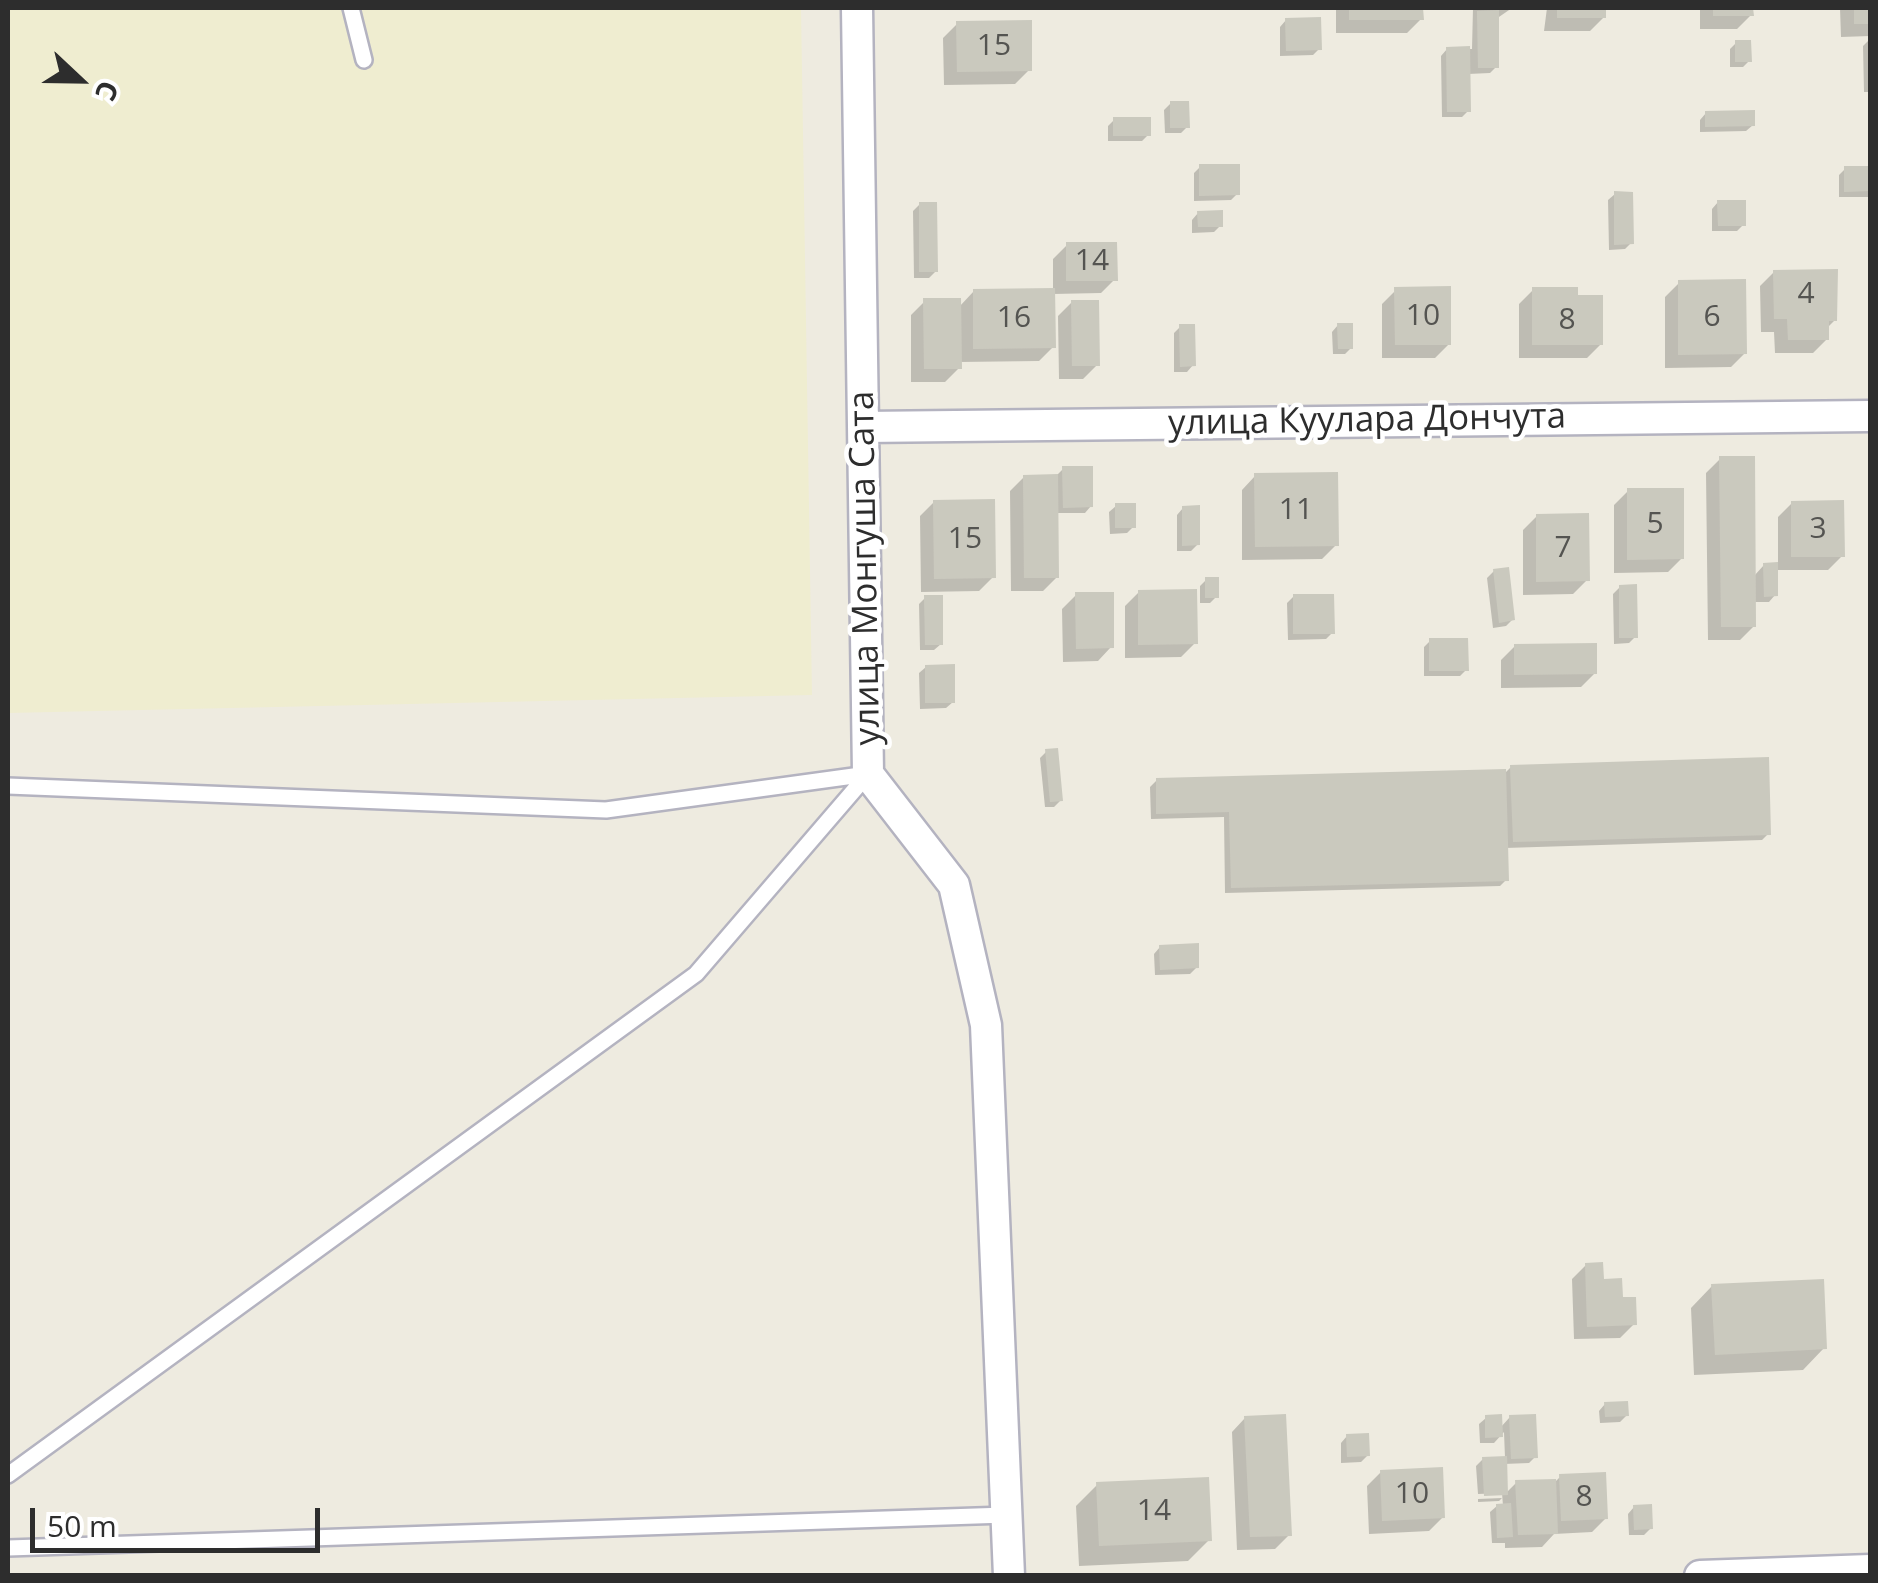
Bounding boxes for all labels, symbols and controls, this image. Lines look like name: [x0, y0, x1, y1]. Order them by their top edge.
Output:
house number: 15: [977, 28, 1011, 64]
north arrow: [30, 30, 130, 130]
text: С: [87, 76, 129, 107]
house number: 14: [1075, 243, 1109, 279]
house number: 4: [1797, 276, 1815, 312]
house number: 10: [1406, 298, 1440, 334]
house number: 6: [1703, 299, 1721, 335]
house number: 16: [997, 300, 1031, 336]
house number: 8: [1558, 302, 1576, 338]
street label: улица Монгуша Сата: [842, 390, 890, 746]
street label: улица Куулара Дончута: [1168, 397, 1566, 445]
house number: 11: [1279, 492, 1313, 528]
house number: 5: [1646, 506, 1664, 542]
house number: 3: [1809, 511, 1827, 547]
house number: 15: [948, 521, 982, 557]
house number: 7: [1554, 530, 1572, 566]
house number: 10: [1395, 1476, 1429, 1512]
house number: 8: [1575, 1479, 1593, 1515]
scale bar: [35, 1488, 325, 1550]
house number: 14: [1137, 1493, 1171, 1529]
text: 50 m: [47, 1505, 117, 1546]

